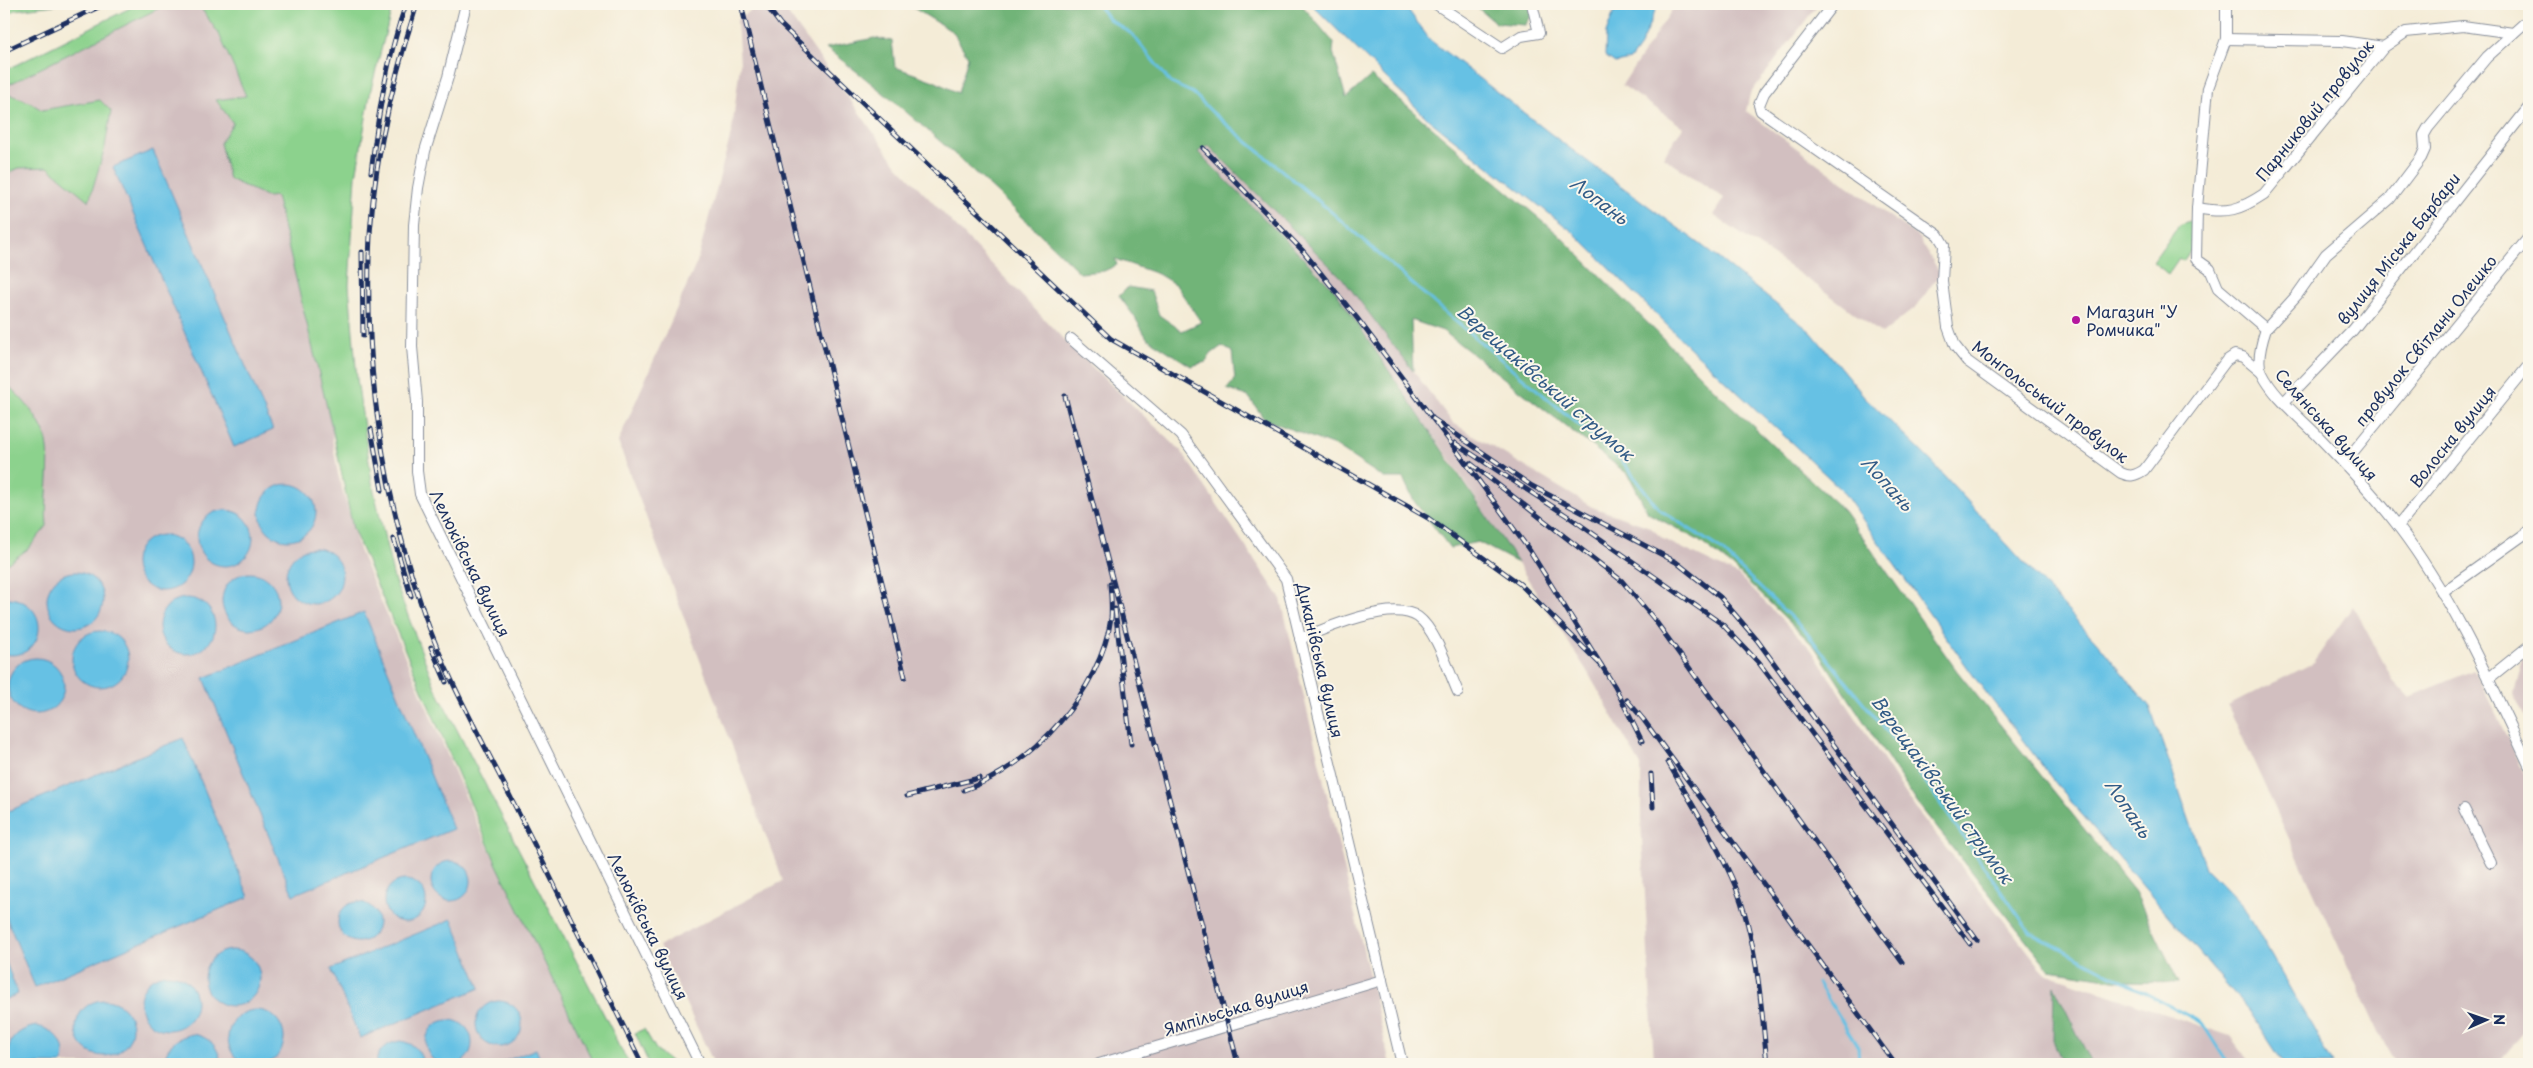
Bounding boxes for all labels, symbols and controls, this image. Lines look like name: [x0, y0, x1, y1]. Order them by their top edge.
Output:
street label: Парниковий провулок: [2249, 34, 2379, 186]
street label: вулиця Міська Барбари: [2331, 167, 2465, 329]
water label: Лопань: [1565, 169, 1635, 231]
street label: провулок Світлани Олешко: [2348, 249, 2502, 431]
water label: Верещаківський струмок: [1452, 297, 1641, 467]
place label: Магазин "У Ромчика": [2086, 299, 2178, 341]
marker: Магазин "У Ромчика": [2070, 314, 2082, 326]
street label: Монгольський провулок: [1968, 334, 2135, 468]
street label: Селянська вулиця: [2270, 363, 2384, 485]
street label: Волосна вулиця: [2403, 380, 2501, 492]
water label: Лопань: [1856, 449, 1921, 517]
street label: Лелюківська вулиця: [425, 485, 517, 641]
street label: Диканівська вулиця: [1291, 579, 1351, 740]
water label: Верещаківський струмок: [1865, 689, 2021, 890]
water label: Лопань: [2099, 773, 2159, 844]
street label: Лелюківська вулиця: [603, 848, 695, 1004]
street label: Ямпільська вулиця: [1161, 974, 1311, 1040]
north arrow: [2460, 996, 2510, 1046]
text: N: [2489, 1014, 2510, 1025]

